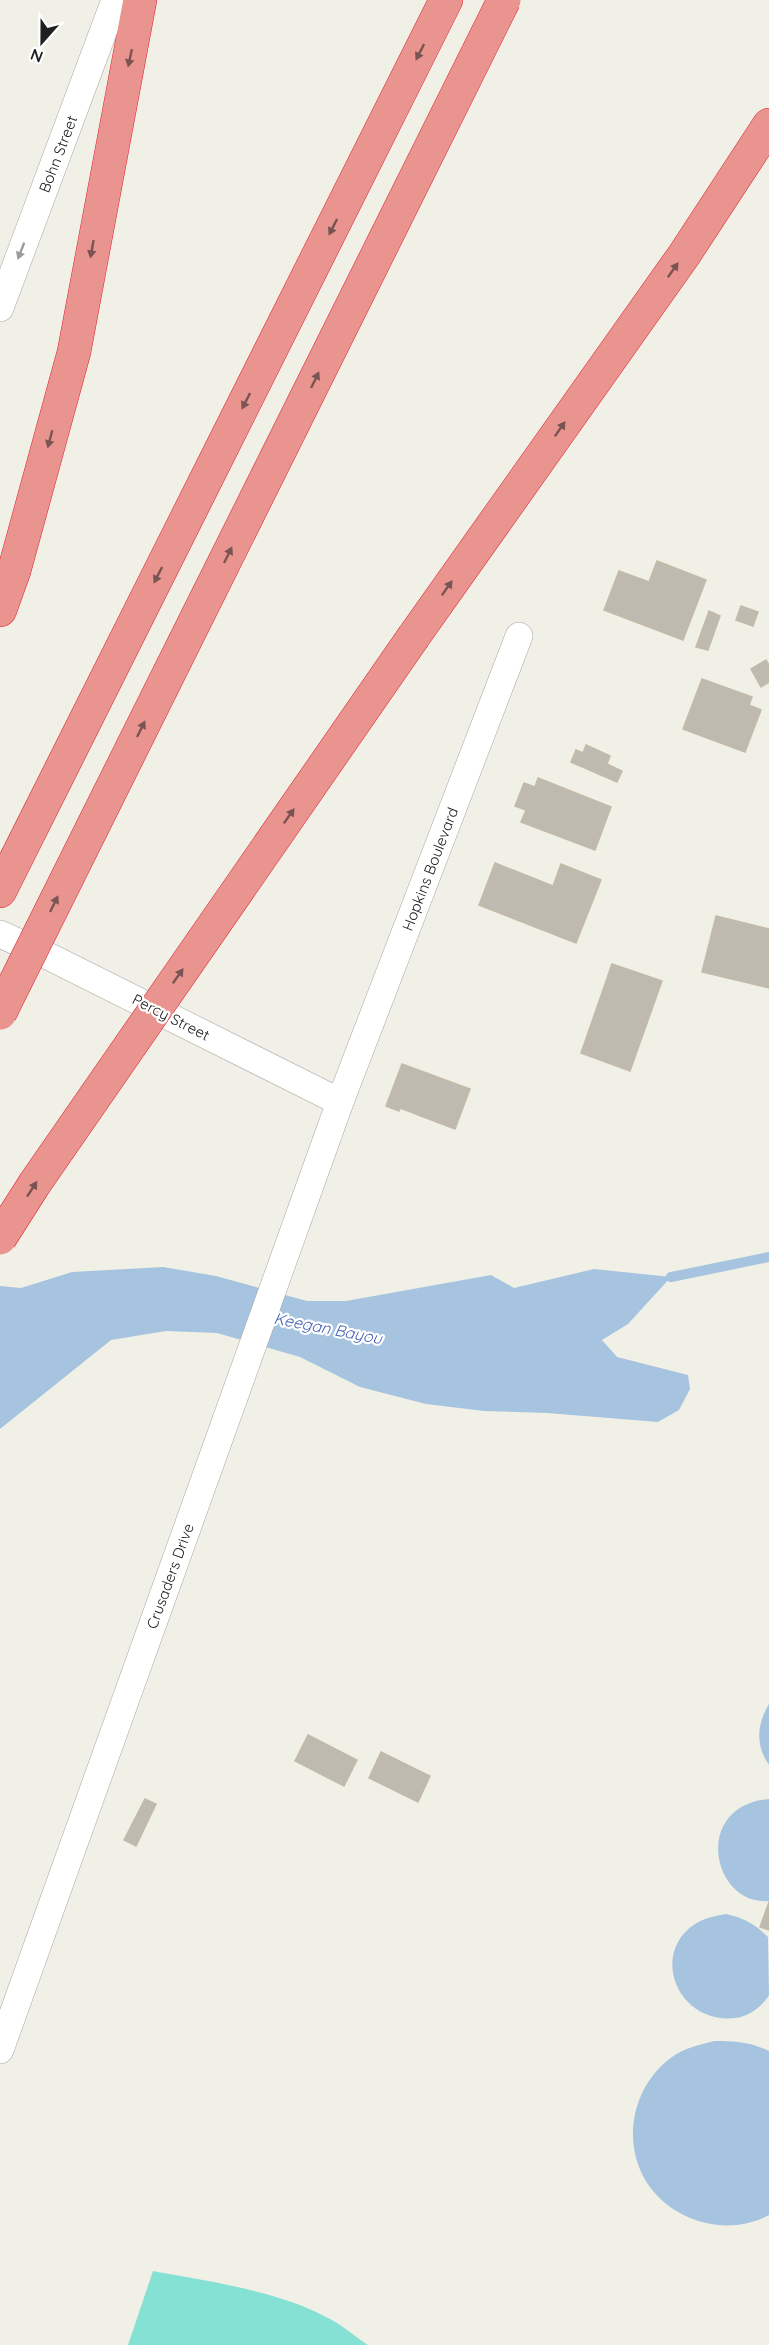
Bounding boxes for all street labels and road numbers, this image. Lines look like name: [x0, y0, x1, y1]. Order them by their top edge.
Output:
street label: Bohn Street: [35, 113, 81, 195]
street label: Hopkins Boulevard: [398, 805, 462, 933]
street label: Percy Street: [129, 989, 213, 1045]
street label: Crusaders Drive: [142, 1521, 198, 1631]

